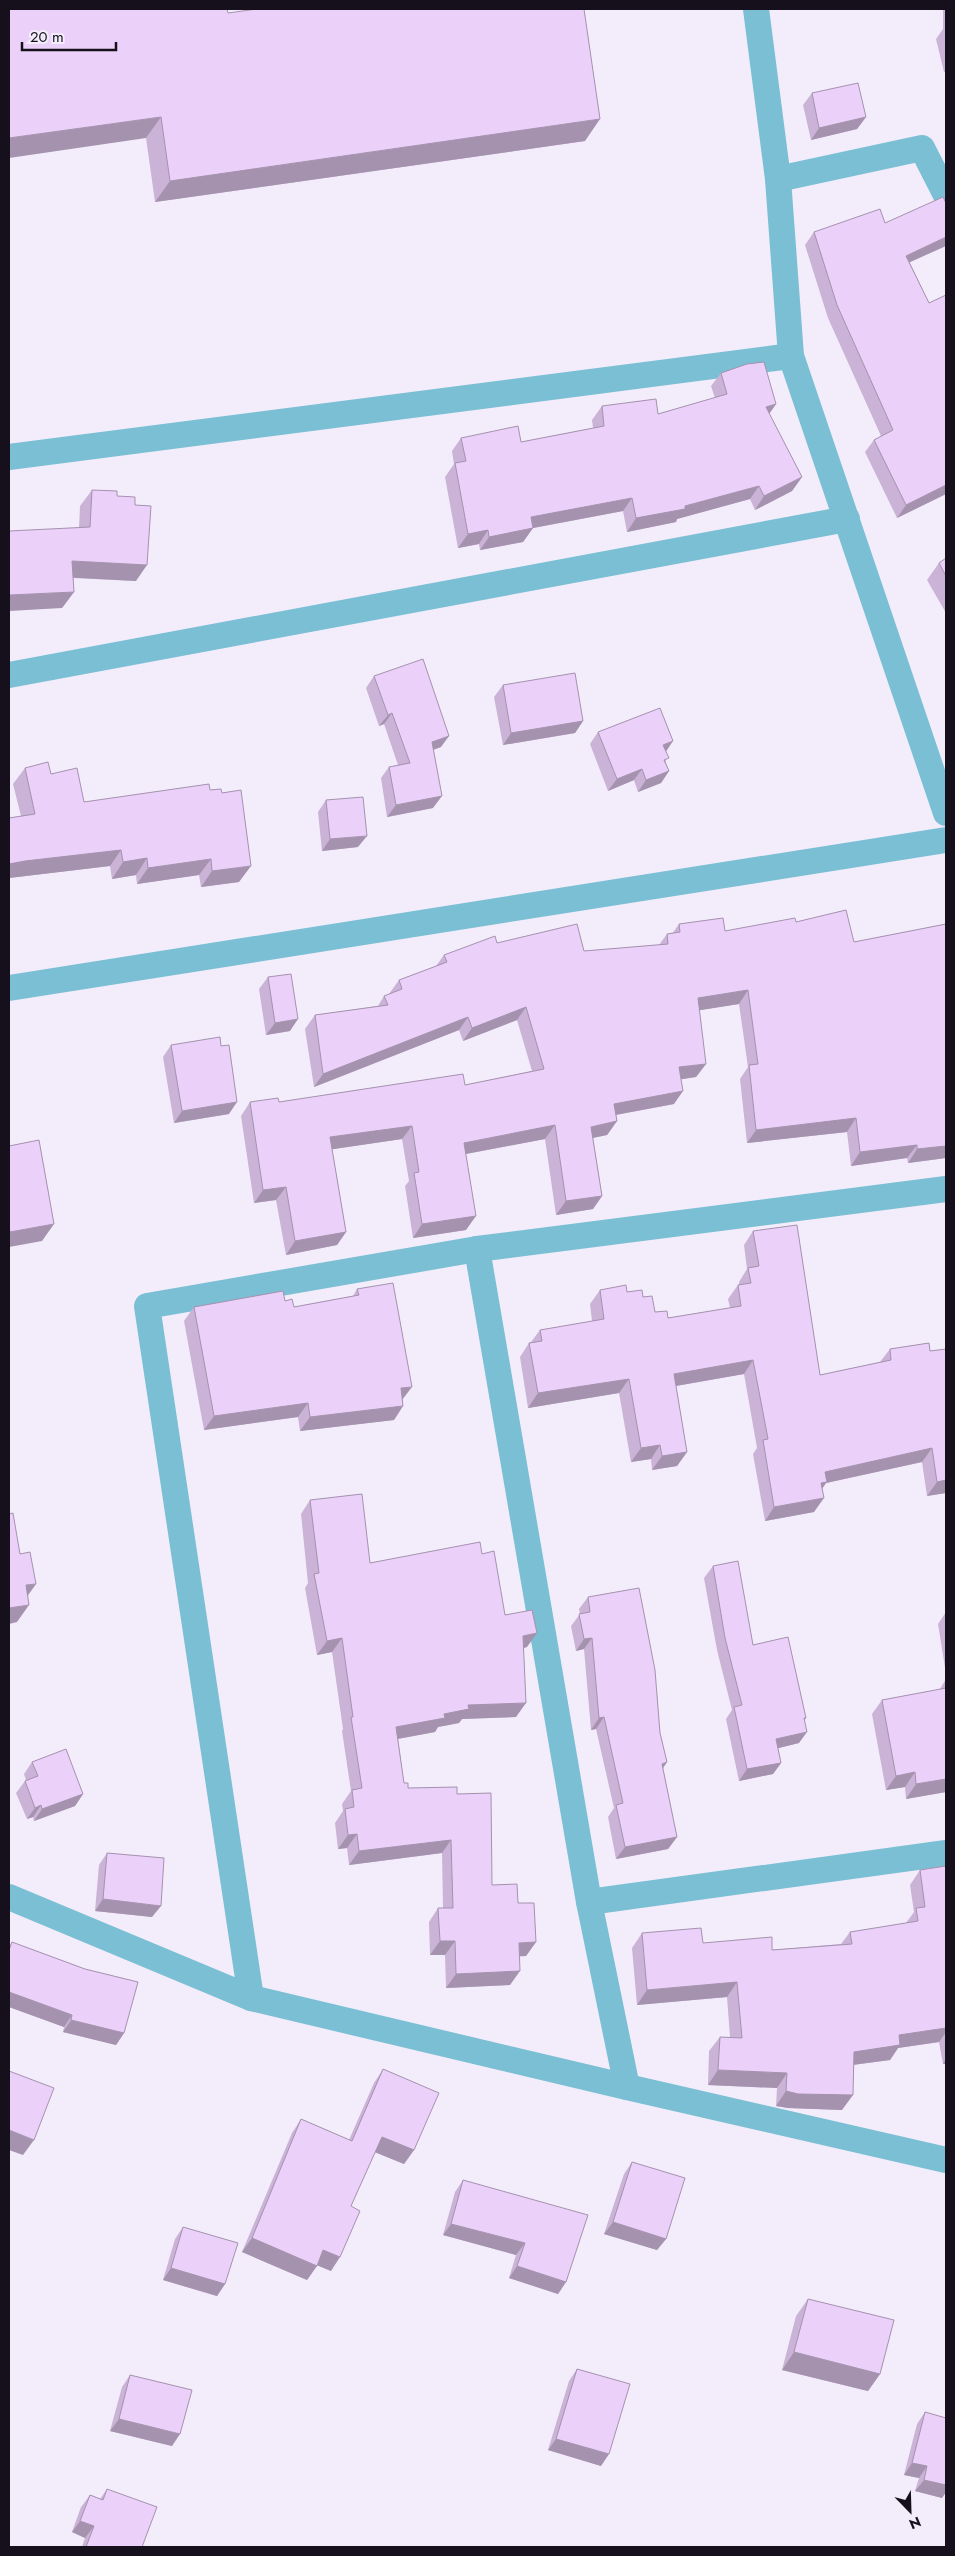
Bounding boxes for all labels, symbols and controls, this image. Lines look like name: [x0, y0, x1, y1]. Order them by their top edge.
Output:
scale bar: [22, 20, 116, 52]
text: 20 m: [30, 26, 64, 48]
north arrow: [885, 2486, 935, 2536]
text: N: [906, 2512, 924, 2534]

